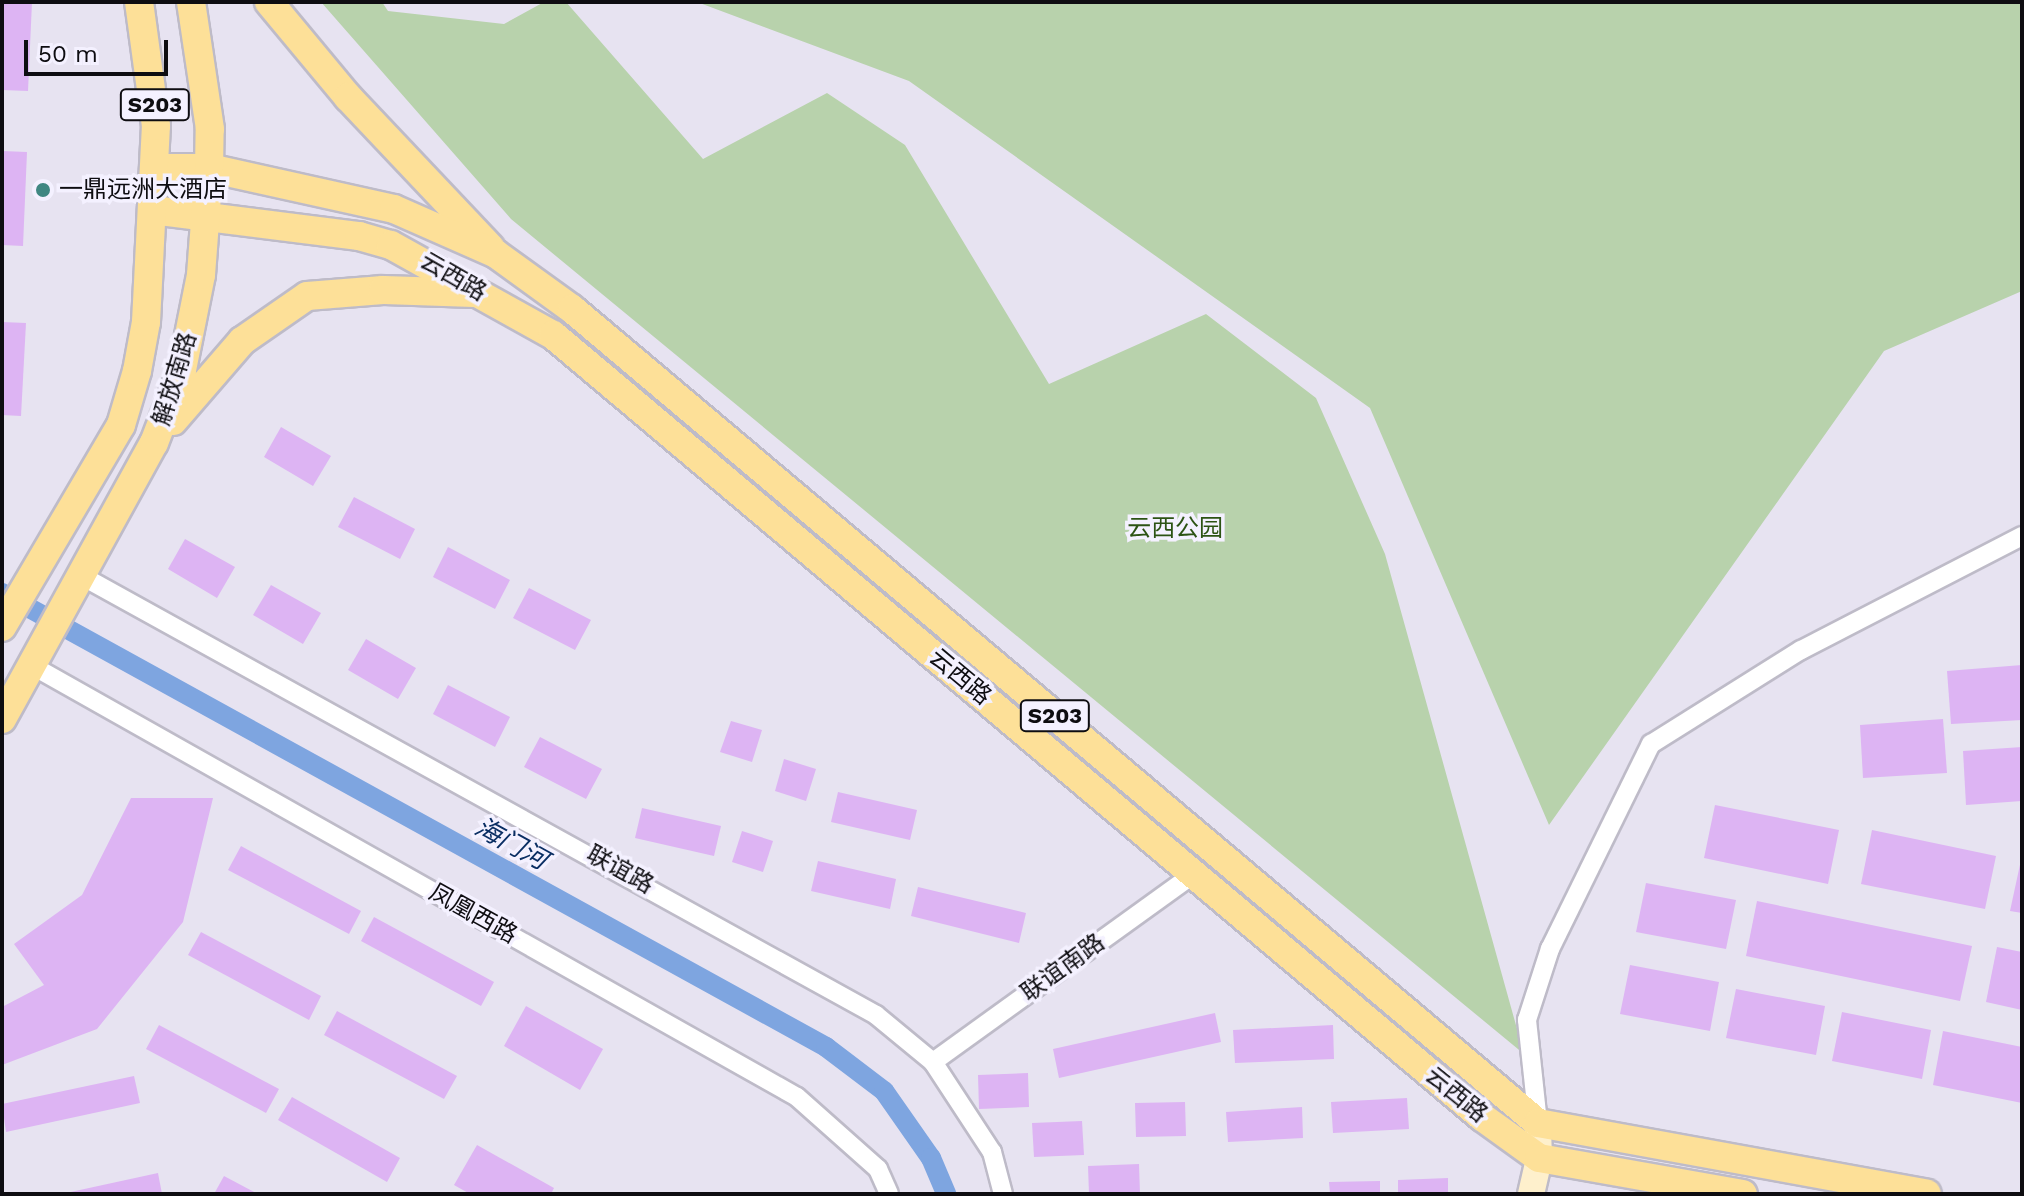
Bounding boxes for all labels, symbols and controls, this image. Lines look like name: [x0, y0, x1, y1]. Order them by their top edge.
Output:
scale bar: [28, 24, 172, 74]
text: 50 m: [38, 40, 98, 68]
road number: S203: [119, 87, 191, 123]
place label: 一鼎远洲大酒店: [59, 176, 227, 204]
marker: 一鼎远洲大酒店: [34, 181, 52, 199]
street label: 云西路: [415, 247, 491, 307]
street label: 解放南路: [147, 329, 203, 429]
park label: 云西公园: [1127, 515, 1223, 543]
street label: 云西路: [923, 643, 997, 711]
road number: S203: [1019, 698, 1091, 734]
water label: 海门河: [469, 811, 553, 877]
street label: 联谊路: [582, 840, 658, 900]
street label: 凤凰西路: [424, 878, 522, 950]
street label: 联谊南路: [1016, 928, 1110, 1008]
street label: 云西路: [1419, 1061, 1493, 1129]

